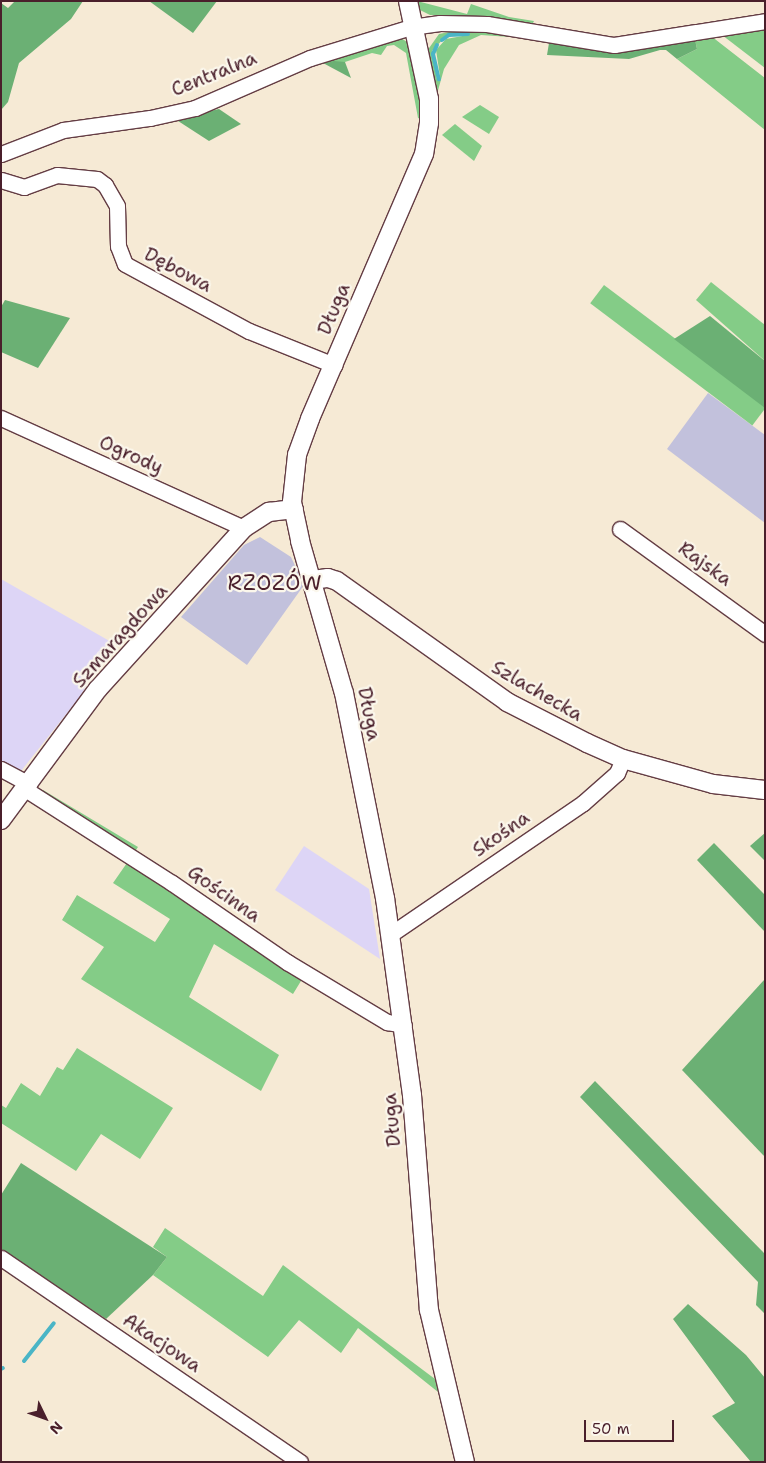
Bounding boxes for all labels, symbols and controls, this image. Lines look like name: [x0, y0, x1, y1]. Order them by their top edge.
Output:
street label: Centralna: [168, 47, 260, 101]
street label: Dębowa: [140, 243, 216, 297]
street label: Długa: [313, 280, 355, 338]
street label: Ogrody: [96, 431, 166, 479]
street label: Rajska: [674, 537, 736, 591]
district label: RZOZÓW: [227, 570, 323, 596]
street label: Szmaragdowa: [68, 580, 172, 692]
street label: Szlachecka: [487, 656, 587, 726]
street label: Długa: [353, 685, 385, 743]
street label: Skośna: [468, 806, 534, 862]
street label: Gościnna: [183, 861, 265, 927]
street label: Długa: [378, 1092, 406, 1148]
street label: Akacjowa: [119, 1309, 205, 1377]
north arrow: [20, 1393, 70, 1443]
scale bar: [586, 1410, 676, 1442]
text: N: [46, 1418, 67, 1438]
text: 50 m: [592, 1419, 630, 1439]

